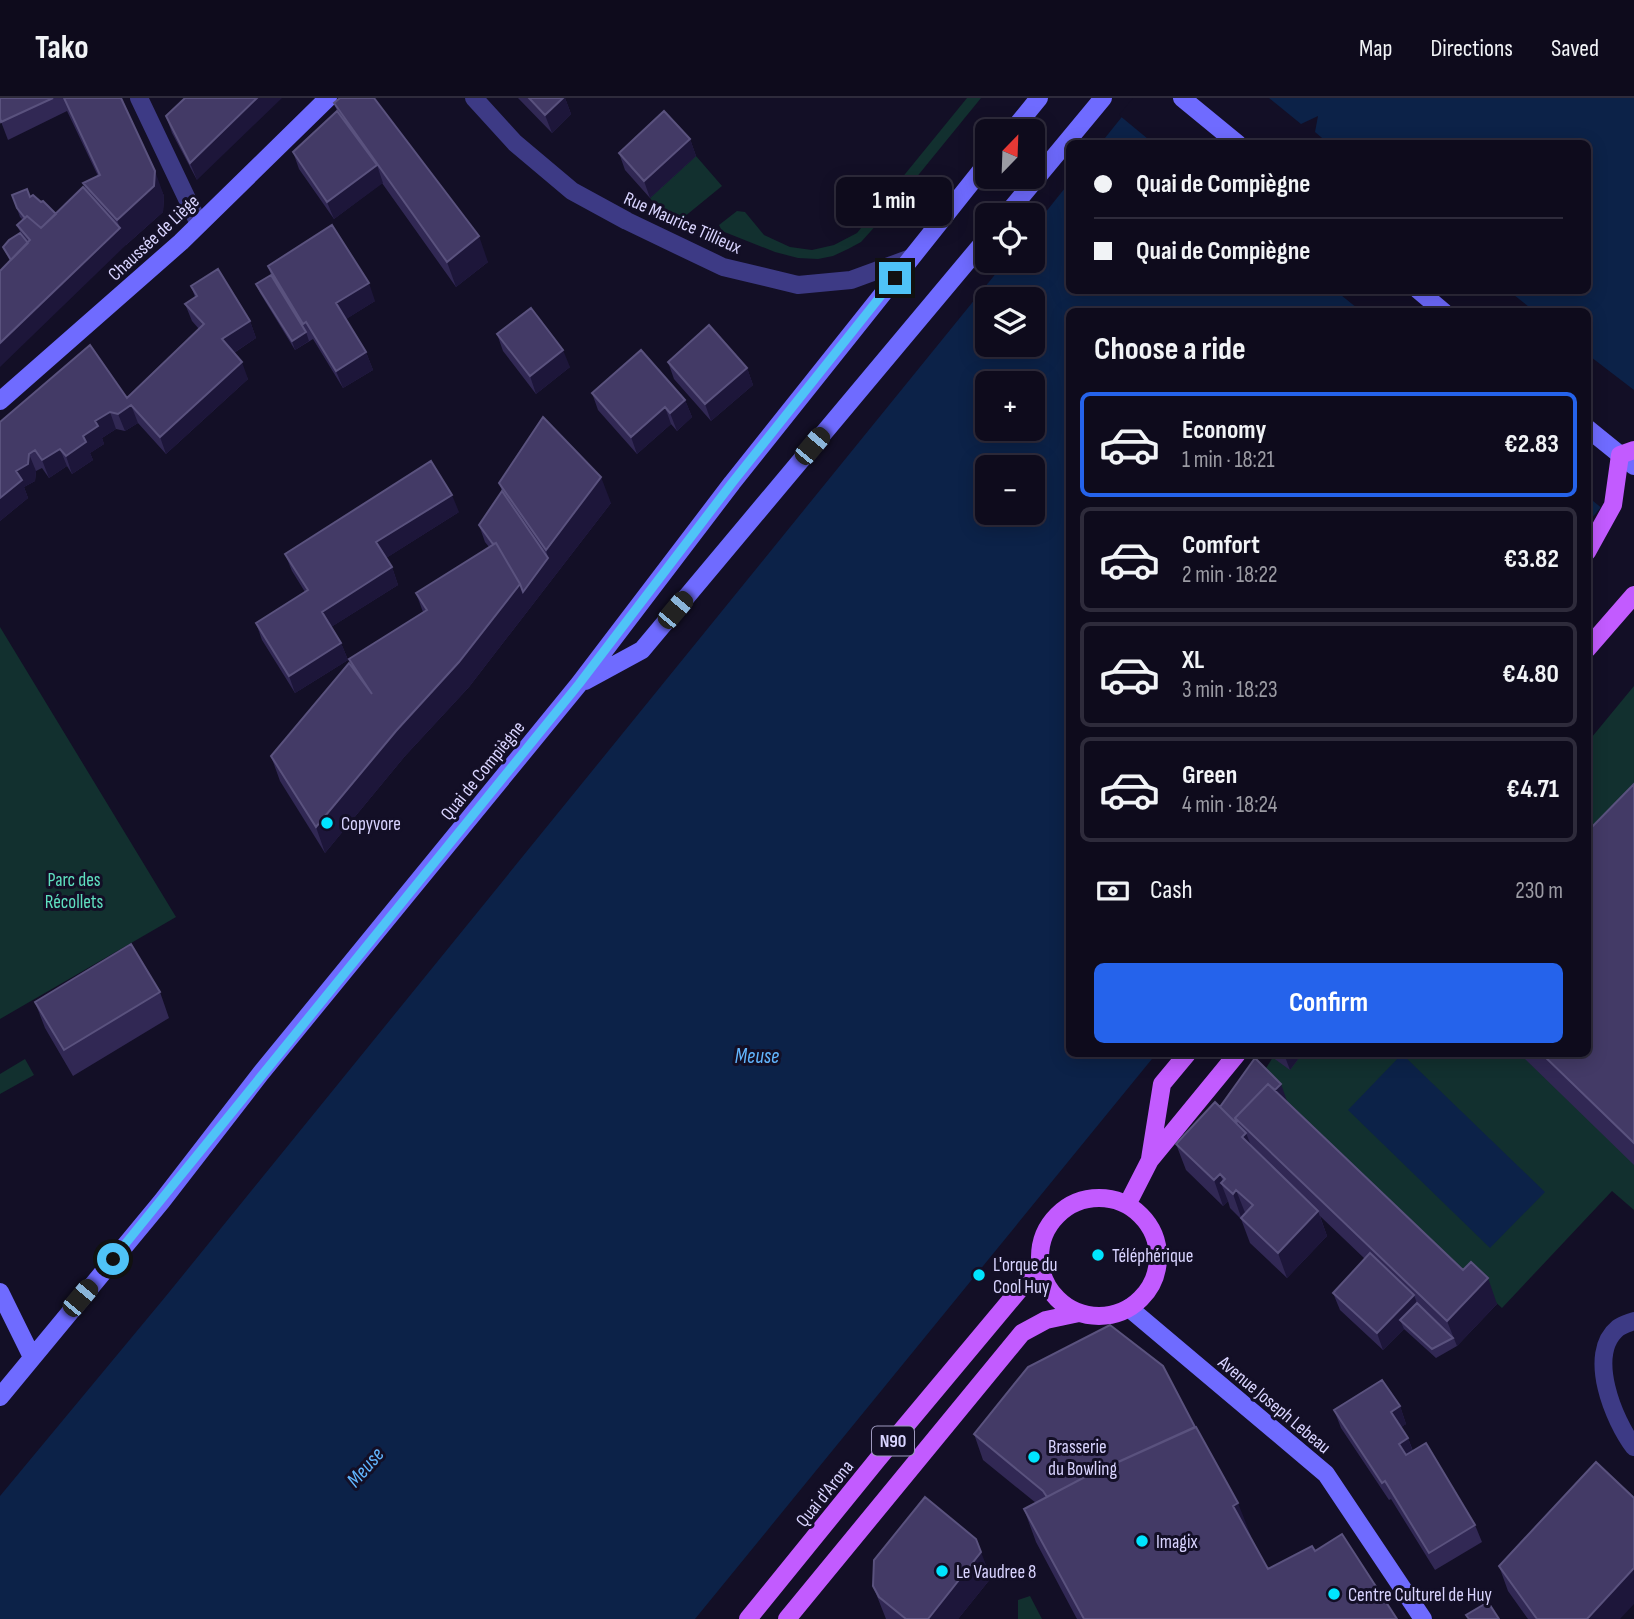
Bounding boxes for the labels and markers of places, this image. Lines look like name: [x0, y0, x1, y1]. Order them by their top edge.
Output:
place label: Copyvore: [341, 813, 401, 836]
marker: Copyvore: [319, 815, 335, 831]
place label: Téléphérique: [1112, 1245, 1193, 1268]
marker: Téléphérique: [1090, 1247, 1106, 1263]
place label: L'orque du Cool Huy: [993, 1254, 1057, 1299]
marker: L'orque du Cool Huy: [971, 1267, 987, 1283]
place label: Brasserie du Bowling: [1048, 1436, 1117, 1481]
marker: Brasserie du Bowling: [1026, 1449, 1042, 1465]
place label: Imagix: [1156, 1531, 1198, 1554]
marker: Imagix: [1134, 1533, 1150, 1549]
place label: Le Vaudree 8: [956, 1561, 1036, 1584]
marker: Le Vaudree 8: [934, 1563, 950, 1579]
place label: Centre Culturel de Huy: [1348, 1584, 1492, 1607]
marker: Centre Culturel de Huy: [1326, 1586, 1342, 1602]

